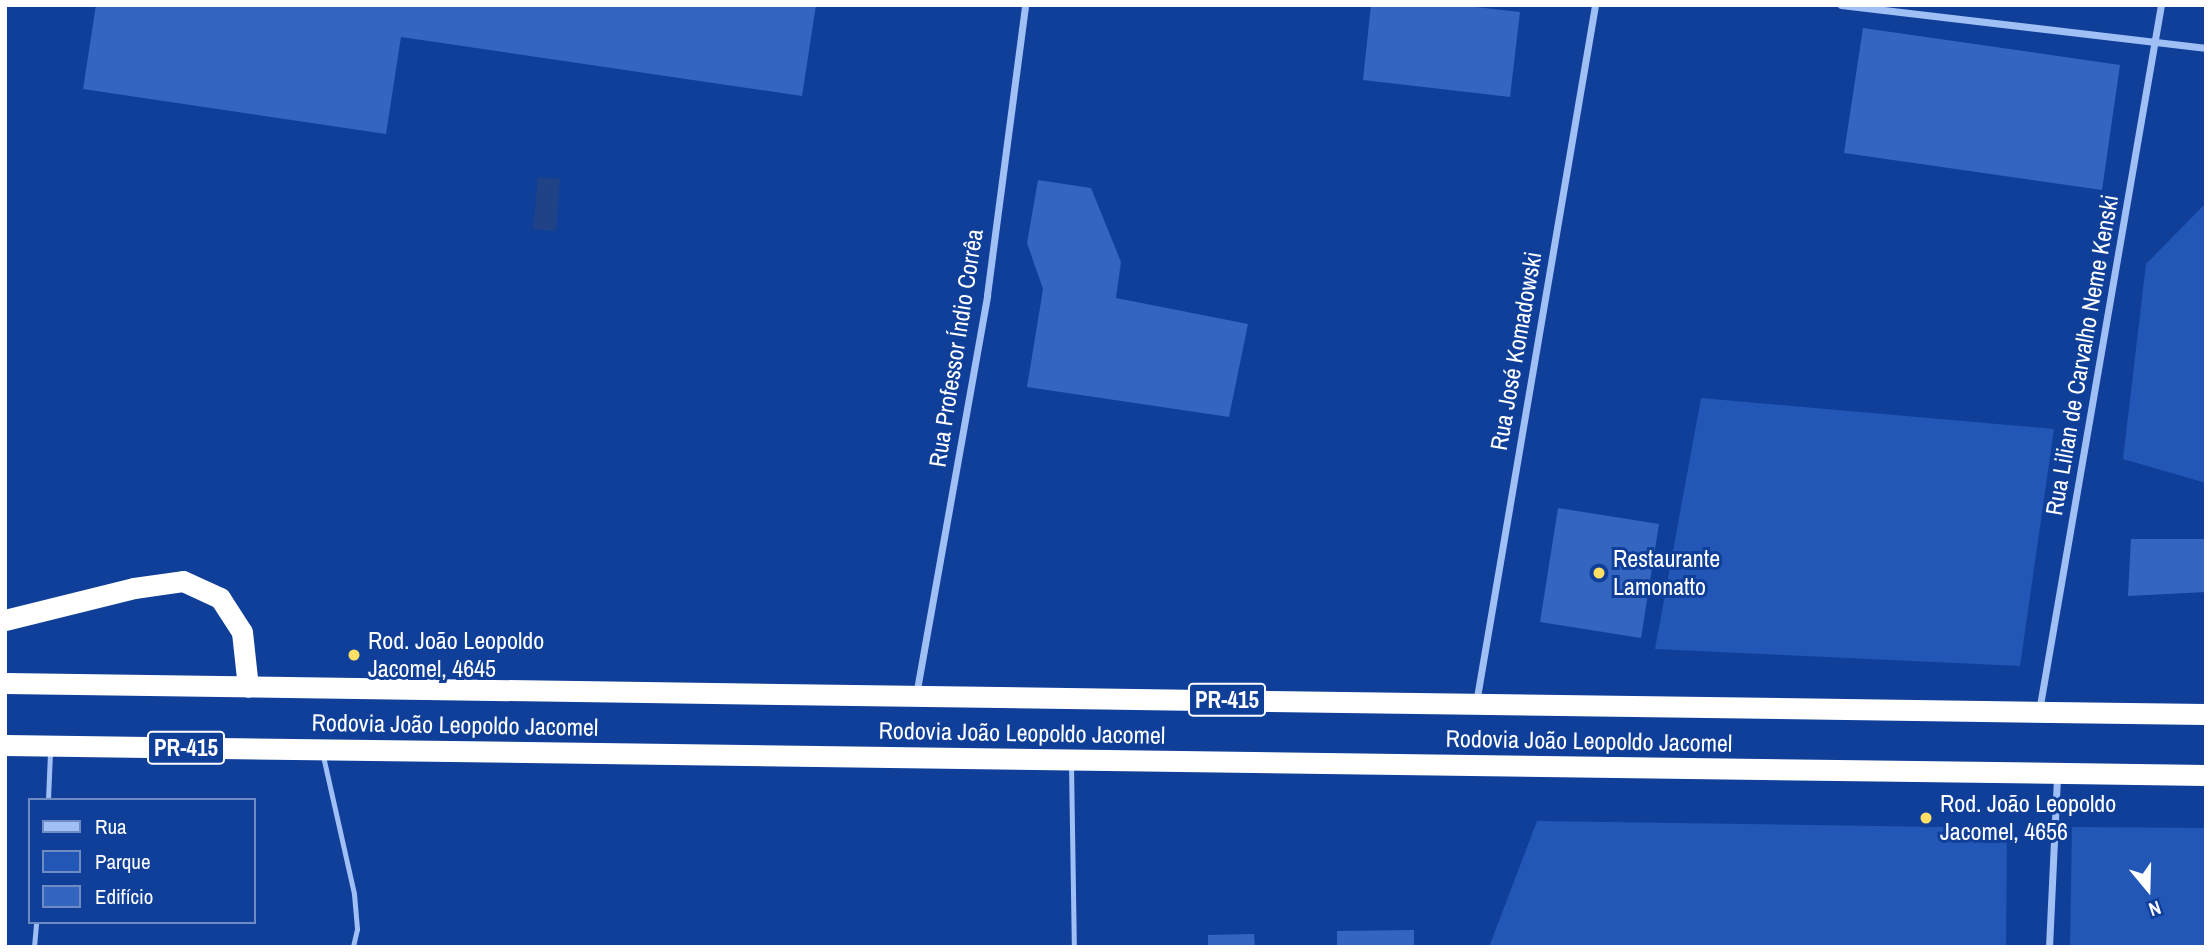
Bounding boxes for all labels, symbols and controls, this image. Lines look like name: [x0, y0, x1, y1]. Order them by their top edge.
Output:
street label: Rua Lilian de Carvalho Neme Kenski: [2040, 193, 2124, 517]
street label: Rua Professor Índio Corrêa: [923, 227, 989, 469]
street label: Rua José Komadowski: [1484, 249, 1548, 453]
place label: Restaurante Lamonatto: [1613, 545, 1720, 601]
marker: Restaurante Lamonatto: [1591, 565, 1607, 581]
place label: Rod. João Leopoldo Jacomel, 4645: [368, 627, 544, 683]
marker: Rod. João Leopoldo Jacomel, 4645: [346, 647, 362, 663]
road number: PR-415: [1187, 680, 1267, 720]
street label: Rodovia João Leopoldo Jacomel: [311, 708, 599, 742]
street label: Rodovia João Leopoldo Jacomel: [878, 716, 1166, 750]
street label: Rodovia João Leopoldo Jacomel: [1445, 724, 1733, 758]
road number: PR-415: [146, 728, 226, 768]
place label: Rod. João Leopoldo Jacomel, 4656: [1940, 790, 2116, 846]
legend: [28, 798, 256, 924]
marker: Rod. João Leopoldo Jacomel, 4656: [1918, 810, 1934, 826]
text: Rua: [95, 812, 127, 841]
text: Parque: [95, 847, 151, 876]
north arrow: [2113, 854, 2183, 924]
text: Edifício: [95, 882, 153, 911]
text: N: [2145, 895, 2164, 923]

